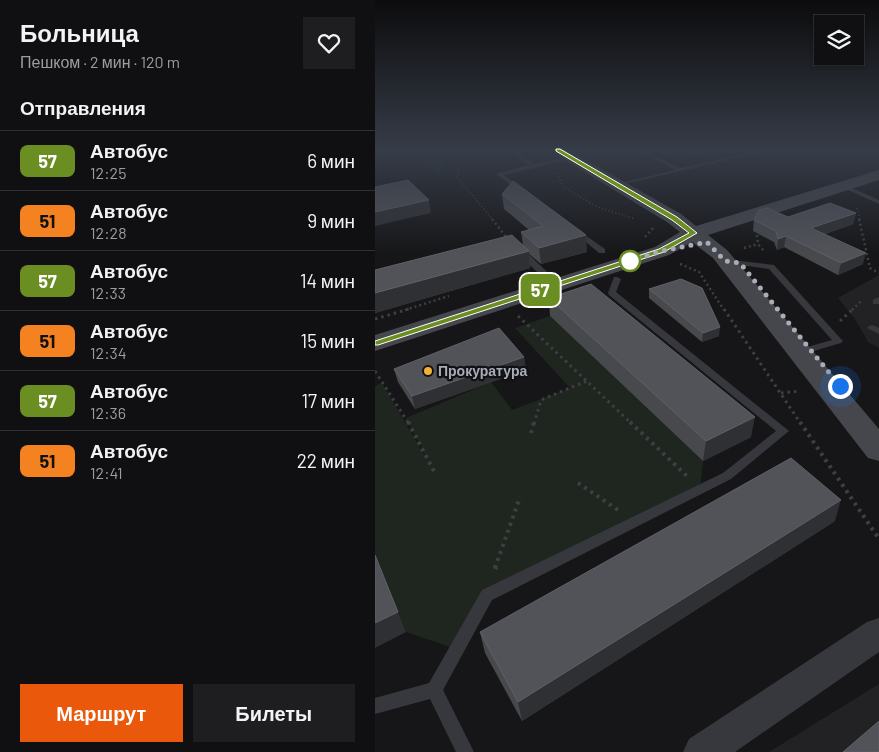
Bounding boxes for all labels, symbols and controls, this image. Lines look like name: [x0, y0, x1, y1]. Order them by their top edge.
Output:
map controls: [814, 15, 864, 65]
button: layers: [814, 15, 864, 65]
button: heart: [303, 17, 355, 69]
text: Больница: [20, 18, 139, 47]
text: Пешком · 2 мин · 120 m: [20, 52, 180, 71]
text: Отправления: [20, 96, 146, 119]
text: Автобус: [90, 139, 168, 162]
text: 6 мин: [307, 149, 355, 172]
text: 57: [38, 150, 57, 172]
text: 12:25: [90, 163, 126, 182]
text: Автобус: [90, 199, 168, 222]
text: 9 мин: [307, 209, 355, 232]
text: 51: [40, 210, 55, 232]
text: 12:28: [90, 223, 127, 242]
unlabelled marker: [619, 250, 641, 272]
text: Автобус: [90, 259, 168, 282]
text: 14 мин: [300, 269, 355, 292]
text: 57: [38, 270, 57, 292]
line badge: 57: [517, 274, 563, 306]
text: 57: [531, 279, 549, 301]
text: 12:33: [90, 283, 126, 302]
text: Автобус: [90, 319, 168, 342]
text: 15 мин: [301, 329, 355, 352]
text: 51: [40, 330, 55, 352]
text: 12:34: [90, 343, 127, 362]
place label: Прокуратура: [438, 362, 527, 379]
marker: Прокуратура: [422, 365, 434, 377]
your location: [828, 374, 853, 399]
text: Автобус: [90, 379, 168, 402]
text: 17 мин: [301, 389, 355, 412]
text: 57: [38, 390, 57, 412]
text: 12:36: [90, 403, 126, 422]
text: Автобус: [90, 439, 168, 462]
text: 22 мин: [297, 449, 355, 472]
text: 51: [40, 450, 55, 472]
text: 12:41: [90, 463, 123, 482]
button: Маршрут: [20, 684, 183, 742]
button: Билеты: [193, 684, 355, 742]

